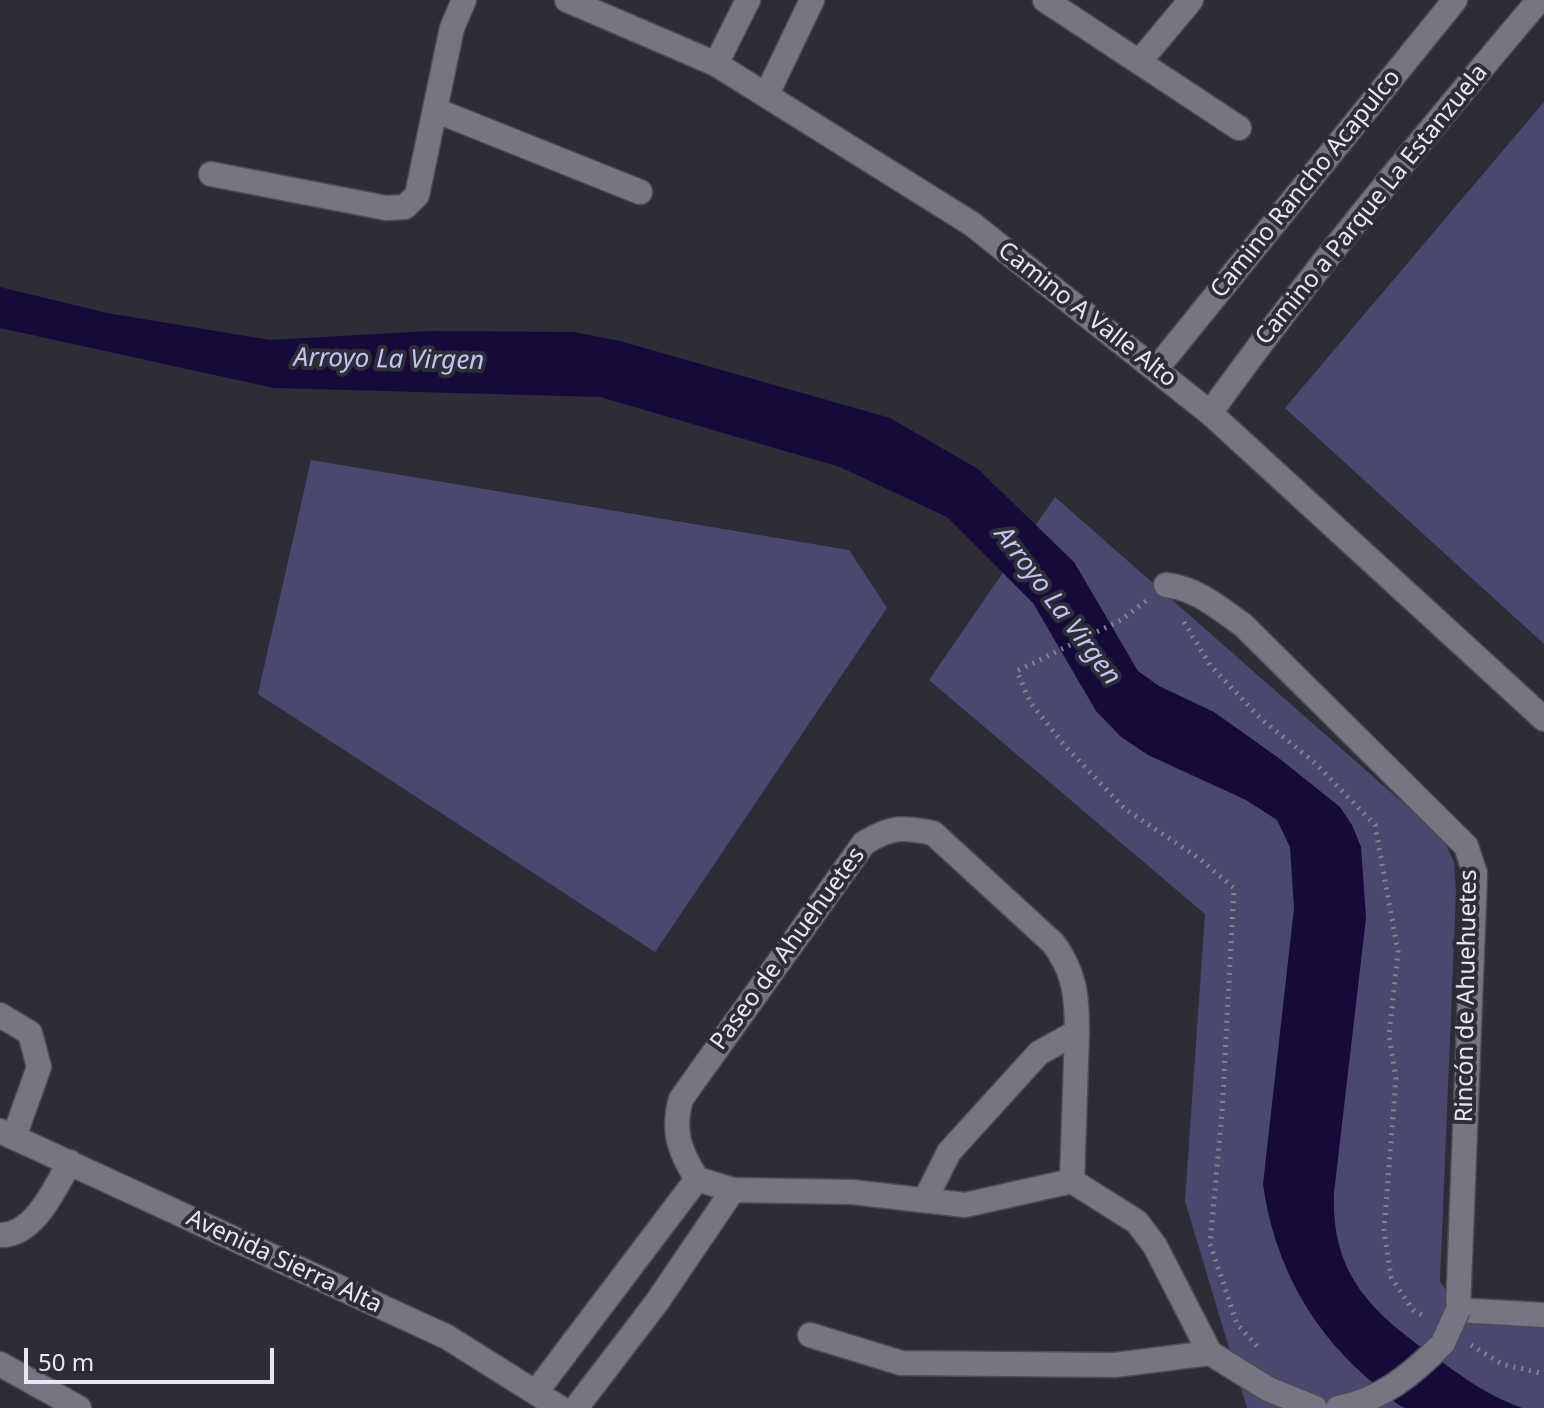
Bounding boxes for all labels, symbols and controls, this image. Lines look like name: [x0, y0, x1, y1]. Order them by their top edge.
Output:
street label: Camino a Parque La Estanzuela: [1250, 59, 1494, 351]
street label: Camino Rancho Acapulco: [1205, 64, 1407, 304]
street label: Camino A Valle Alto: [992, 236, 1182, 394]
water label: Arroyo La Virgen: [293, 343, 485, 377]
water label: Arroyo La Virgen: [987, 520, 1127, 692]
street label: Paseo de Ahuehuetes: [705, 842, 871, 1056]
street label: Rincón de Ahuehuetes: [1450, 869, 1484, 1123]
street label: Avenida Sierra Alta: [182, 1204, 386, 1320]
scale bar: [28, 1332, 278, 1382]
text: 50 m: [38, 1345, 94, 1378]

